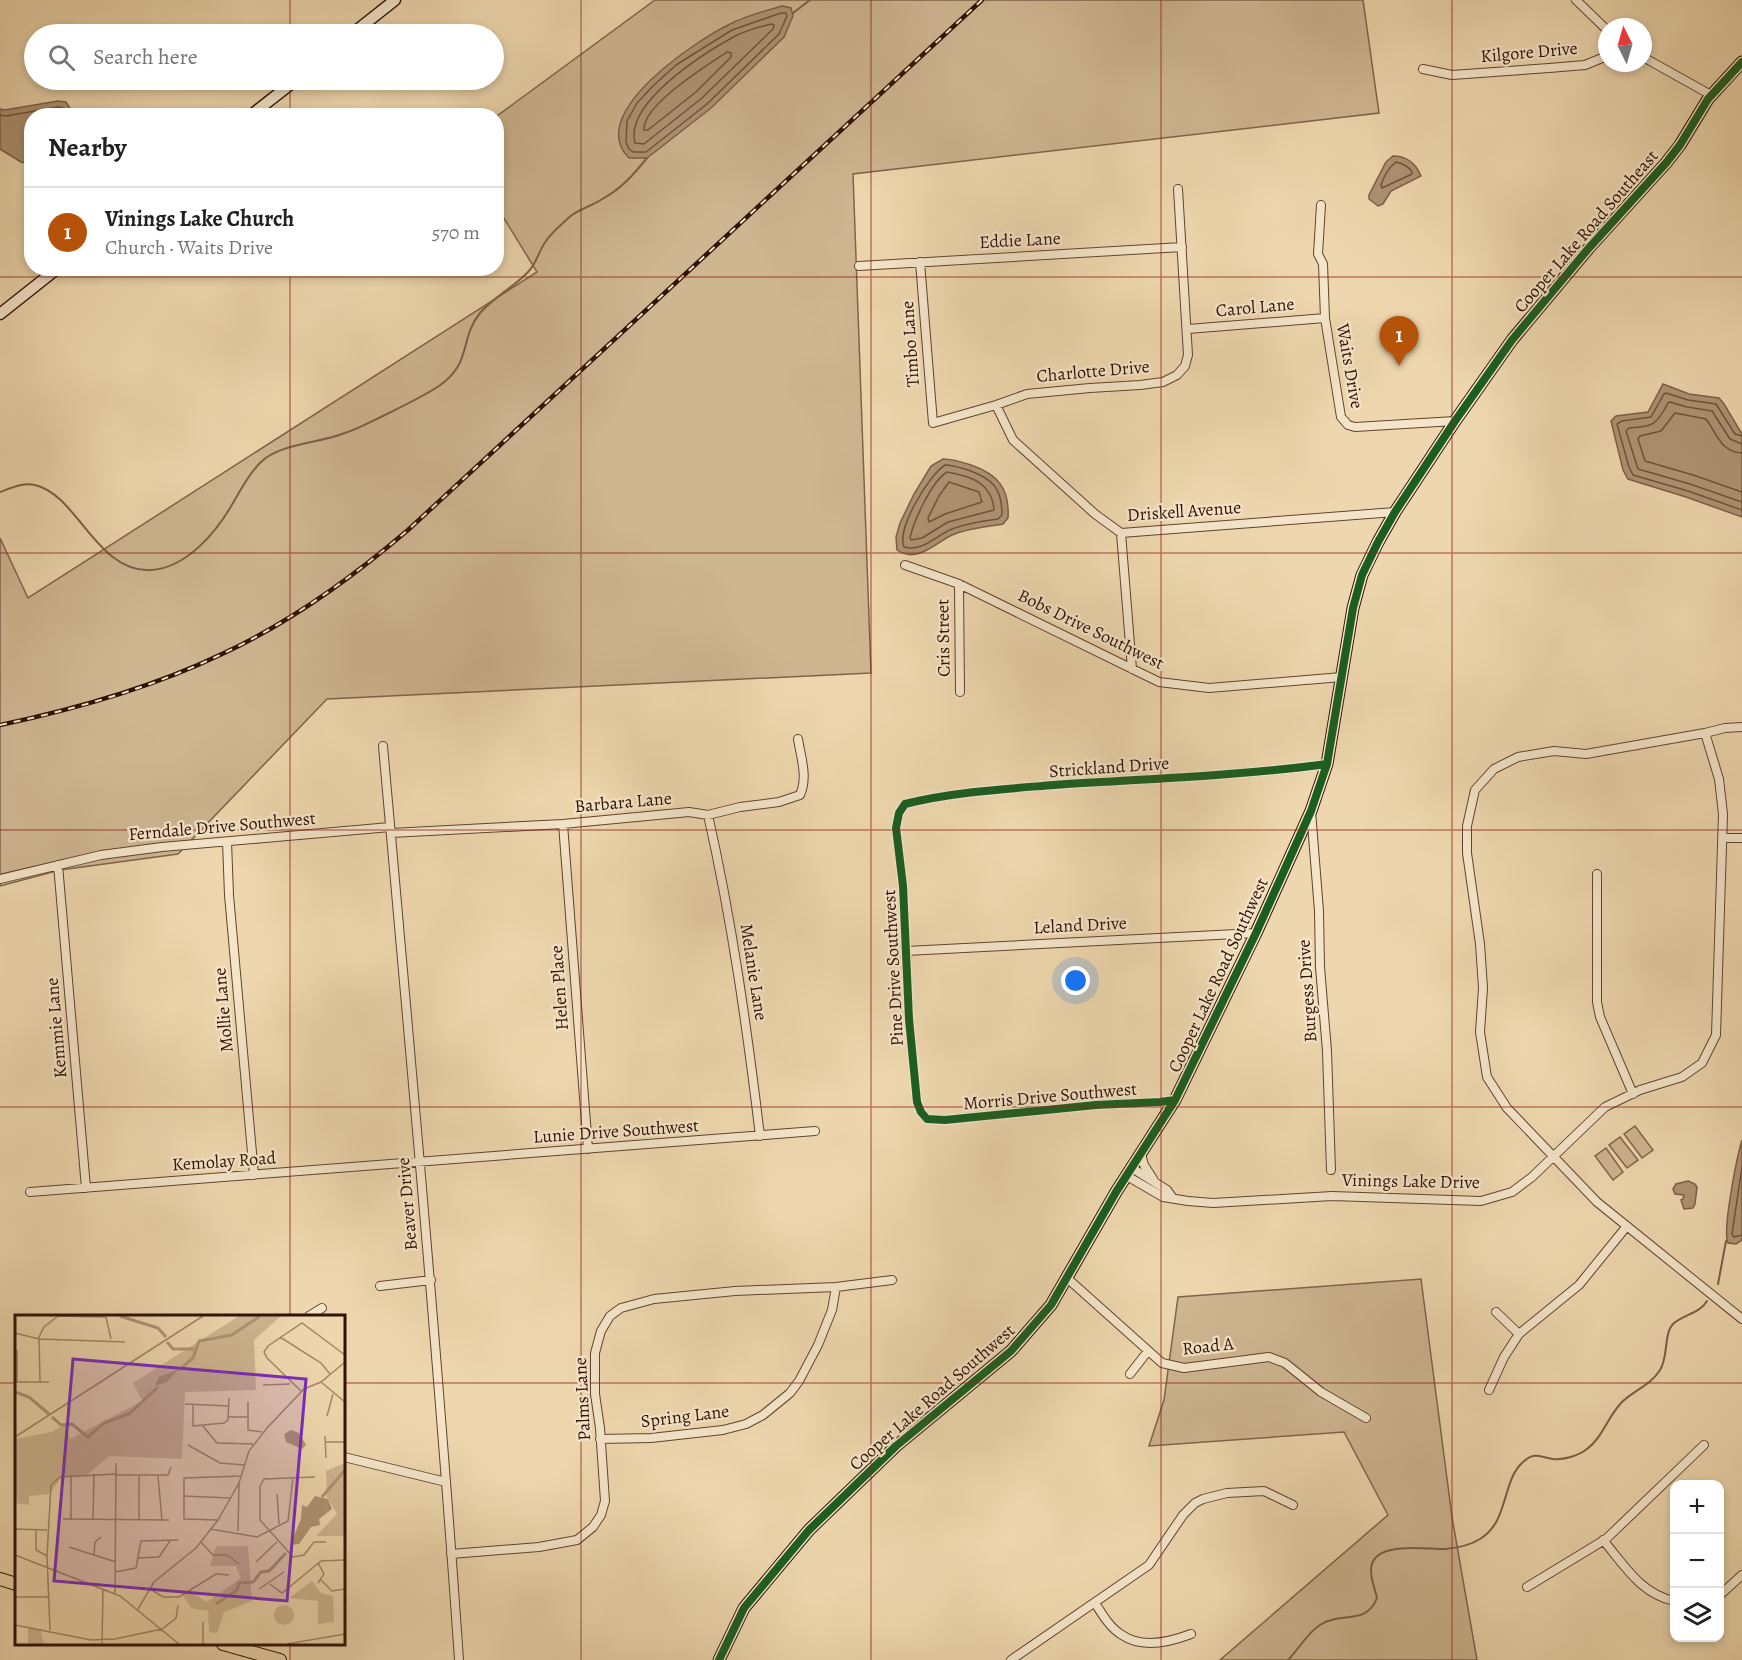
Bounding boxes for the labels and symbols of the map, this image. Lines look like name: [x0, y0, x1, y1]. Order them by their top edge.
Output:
north arrow: [1598, 18, 1652, 72]
street label: Kilgore Drive: [1479, 36, 1579, 68]
street label: Cooper Lake Road Southeast: [1508, 144, 1664, 318]
street label: Eddie Lane: [979, 226, 1061, 254]
street label: Carol Lane: [1215, 292, 1295, 322]
street label: Timbo Lane: [895, 300, 925, 388]
pin: 1: [1380, 316, 1418, 366]
street label: Waits Drive: [1331, 321, 1369, 410]
street label: Charlotte Drive: [1035, 354, 1151, 388]
street label: Driskell Avenue: [1126, 495, 1242, 527]
street label: Bobs Drive Southwest: [1014, 583, 1168, 675]
street label: Cris Street: [930, 599, 956, 677]
street label: Strickland Drive: [1048, 751, 1170, 783]
street label: Barbara Lane: [573, 786, 673, 818]
street label: Ferndale Drive Southwest: [127, 806, 317, 846]
street label: Cooper Lake Road Southwest: [1162, 874, 1274, 1076]
street label: Pine Drive Southwest: [877, 889, 909, 1047]
street label: Leland Drive: [1033, 911, 1127, 939]
street label: Melanie Lane: [735, 922, 773, 1022]
street label: Burgess Drive: [1291, 939, 1323, 1043]
street label: Helen Place: [544, 945, 574, 1031]
your location: [1061, 966, 1090, 995]
street label: Mollie Lane: [207, 967, 239, 1053]
street label: Kemmie Lane: [40, 977, 72, 1079]
street label: Morris Drive Southwest: [962, 1076, 1138, 1116]
street label: Lunie Drive Southwest: [532, 1113, 700, 1149]
street label: Kemolay Road: [171, 1145, 277, 1177]
street label: Beaver Drive: [391, 1156, 423, 1252]
street label: Vinings Lake Drive: [1341, 1168, 1480, 1194]
inset map: [15, 1315, 345, 1645]
street label: Cooper Lake Road Southwest: [844, 1318, 1020, 1476]
street label: Road A: [1181, 1331, 1235, 1361]
street label: Palms Lane: [568, 1357, 596, 1441]
street label: Spring Lane: [639, 1399, 731, 1433]

